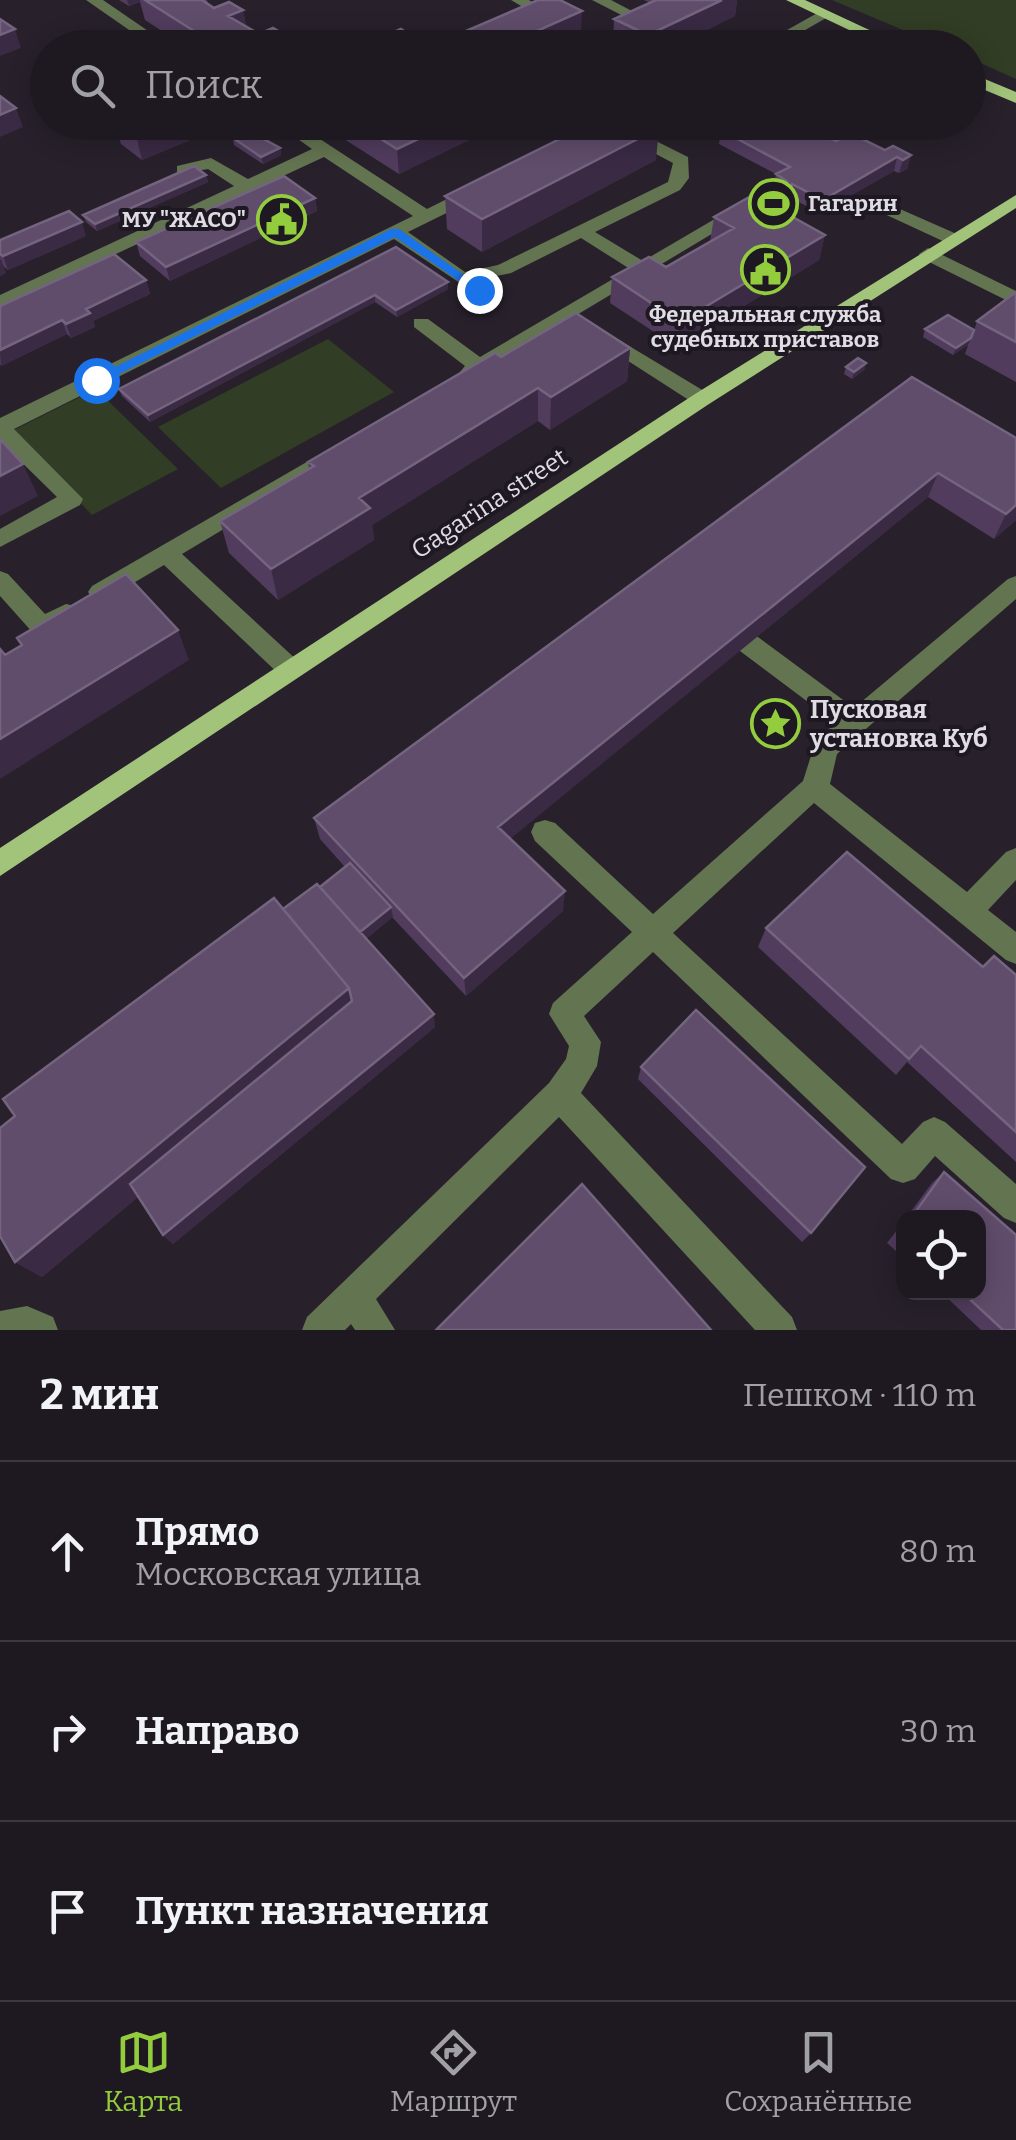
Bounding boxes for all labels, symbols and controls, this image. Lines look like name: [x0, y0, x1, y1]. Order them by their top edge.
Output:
search box: [30, 30, 986, 140]
icon: search: [65, 58, 120, 113]
text: Поиск: [145, 62, 262, 108]
sports icon: Гагарин: [747, 177, 799, 229]
place label: Гагарин: [808, 190, 898, 217]
public building icon: МУ "ЖАСО": [255, 193, 307, 245]
place label: МУ "ЖАСО": [122, 206, 246, 233]
public building icon: Федеральная служба судебных приставов: [739, 244, 791, 296]
route end: [457, 268, 503, 314]
place label: Федеральная служба судебных приставов: [649, 301, 882, 353]
route start: [74, 358, 120, 404]
street label: Gagarina street: [406, 442, 573, 565]
place label: Пусковая установка Куб: [809, 695, 988, 754]
place icon: Пусковая установка Куб: [749, 697, 801, 749]
map controls: [896, 1210, 986, 1300]
button: locate: [896, 1210, 986, 1300]
text: 2 мин: [40, 1370, 159, 1420]
text: Пешком · 110 m: [743, 1376, 976, 1414]
text: Прямо: [135, 1509, 259, 1555]
icon: ahead: [40, 1524, 95, 1579]
text: 80 m: [899, 1532, 976, 1570]
text: Московская улица: [135, 1555, 421, 1593]
icon: right: [40, 1704, 95, 1759]
text: Направо: [135, 1708, 299, 1754]
text: 30 m: [900, 1712, 976, 1750]
icon: arrive: [40, 1884, 95, 1939]
text: Пункт назначения: [135, 1888, 489, 1934]
tab: Карта: [104, 2025, 183, 2118]
tab: Маршрут: [390, 2025, 517, 2118]
tab: Сохранённые: [724, 2025, 912, 2118]

